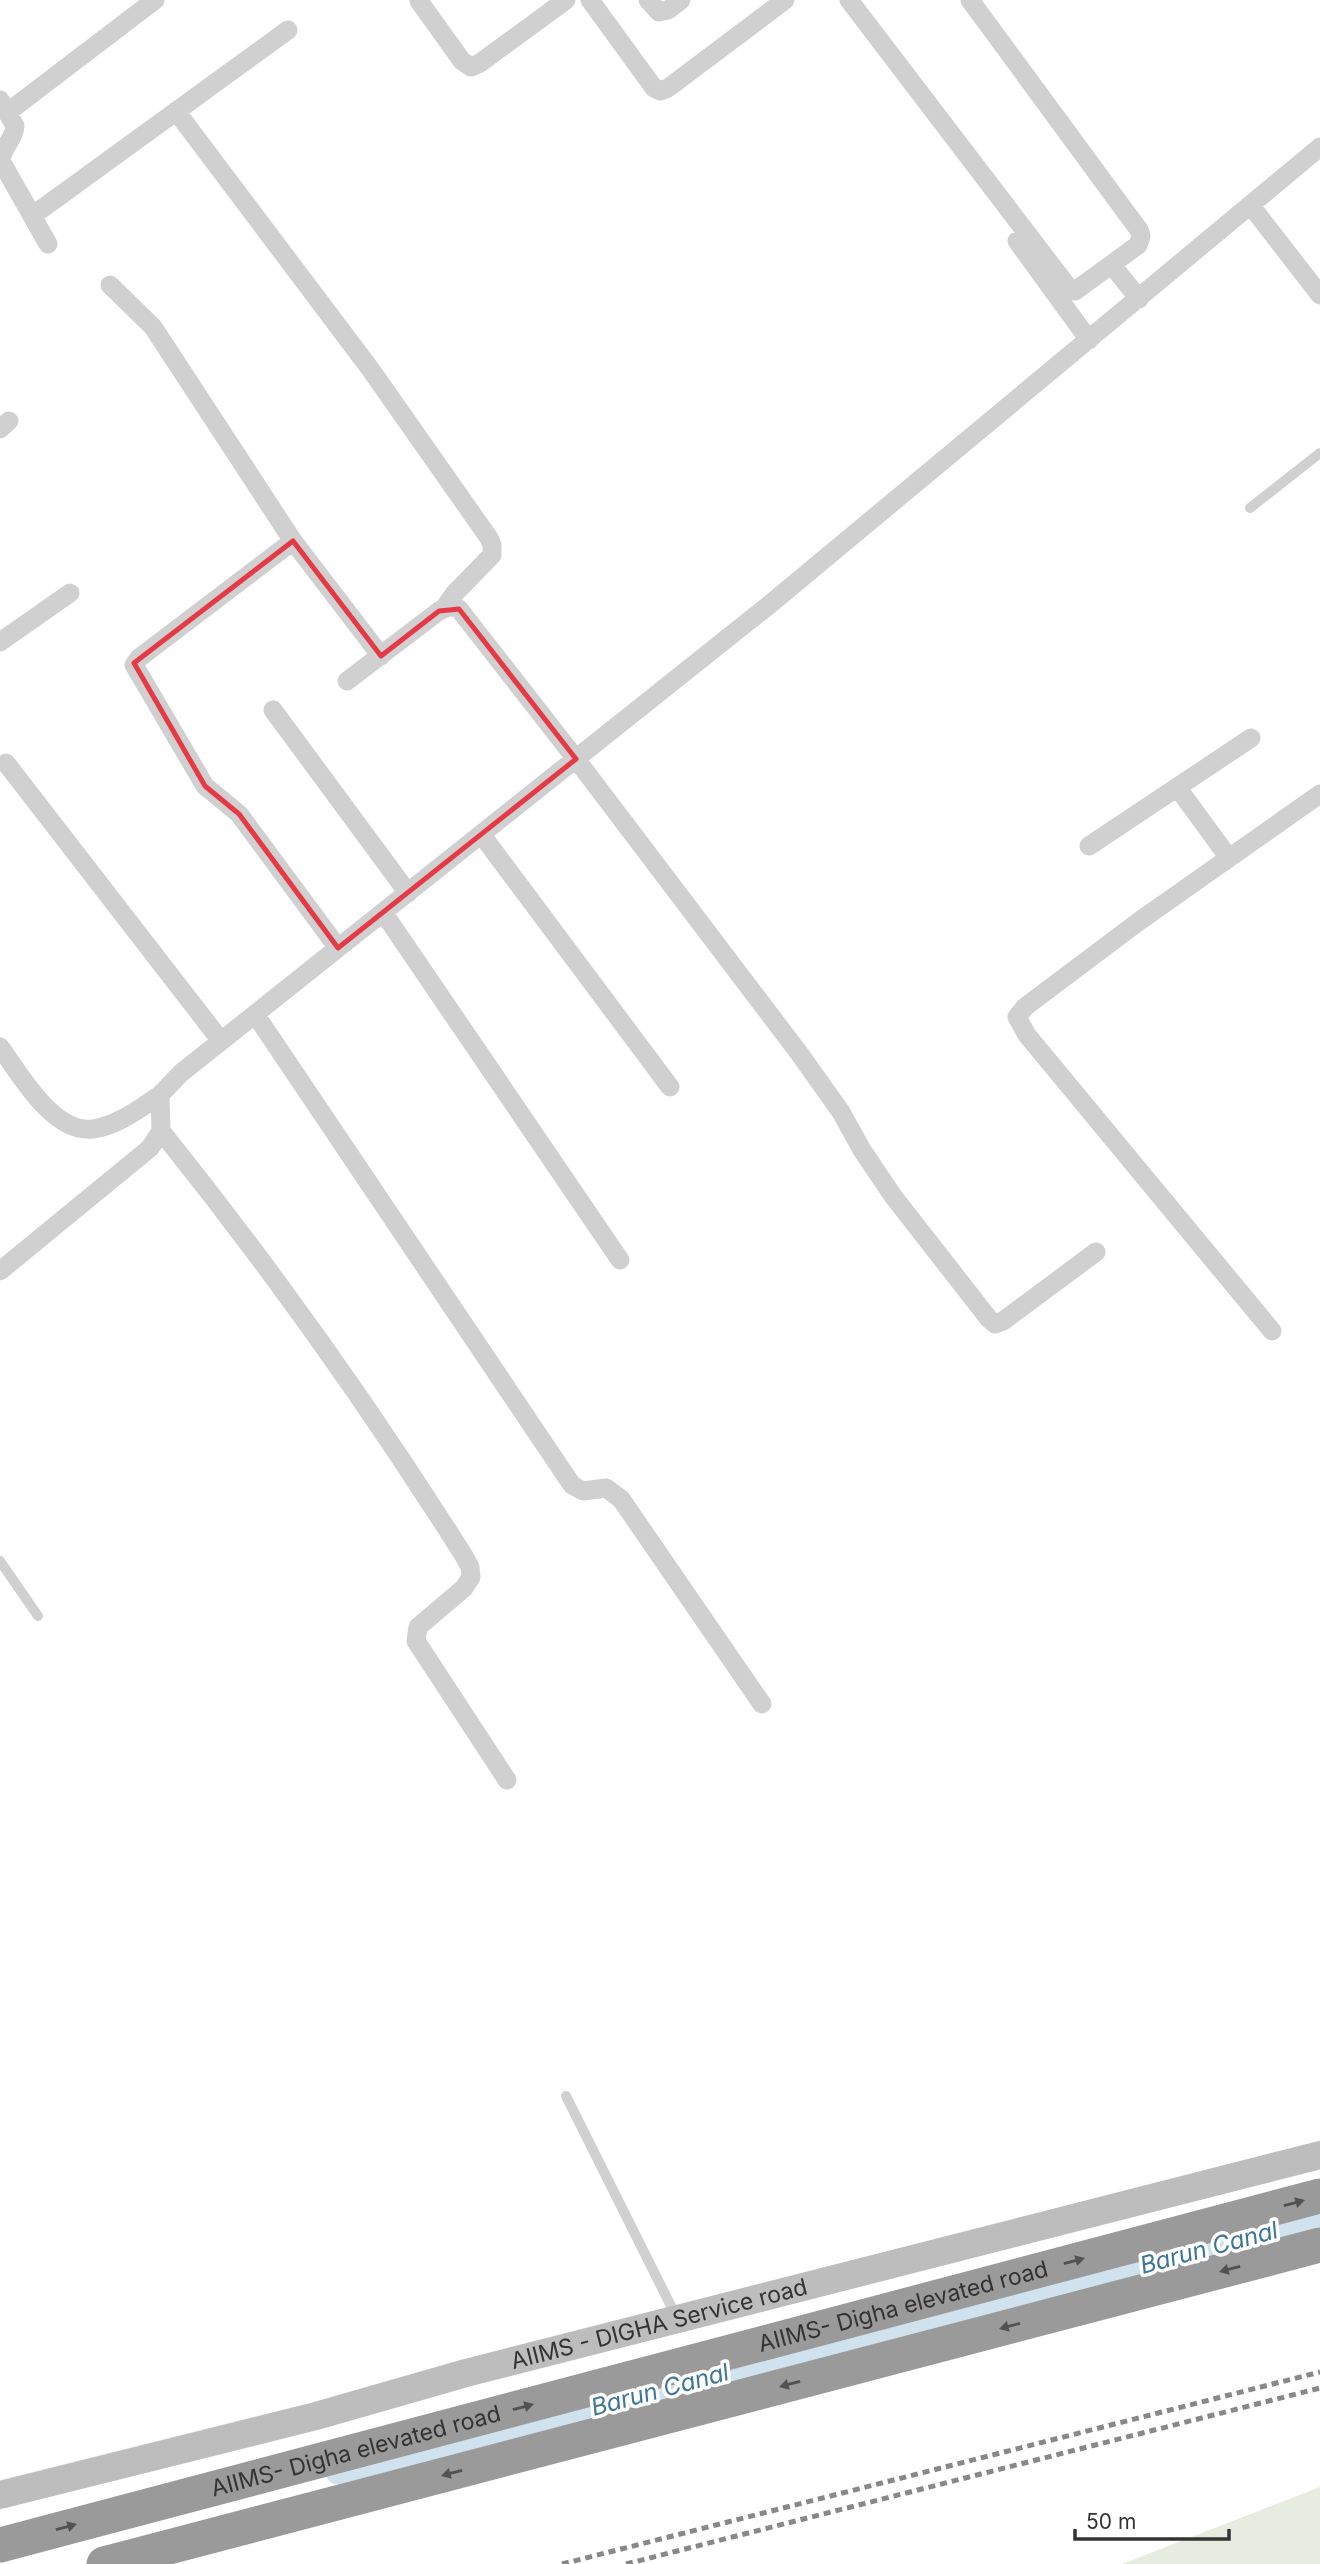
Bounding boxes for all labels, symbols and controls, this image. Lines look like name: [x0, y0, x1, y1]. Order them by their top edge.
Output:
one-way arrow: [1284, 2197, 1306, 2208]
water label: Barun Canal: [1137, 2215, 1281, 2280]
street label: AIIMS- Digha elevated road: [755, 2255, 1051, 2358]
one-way arrow: [1064, 2255, 1086, 2266]
one-way arrow: [1219, 2264, 1241, 2275]
street label: AIIMS - DIGHA Service road: [508, 2272, 810, 2375]
one-way arrow: [999, 2321, 1021, 2332]
water label: Barun Canal: [588, 2357, 732, 2422]
one-way arrow: [779, 2379, 801, 2390]
street label: AIIMS- Digha elevated road: [208, 2399, 504, 2503]
one-way arrow: [512, 2401, 534, 2412]
one-way arrow: [440, 2468, 462, 2479]
scale bar: [1075, 2498, 1229, 2542]
text: 50 m: [1086, 2509, 1136, 2534]
one-way arrow: [56, 2522, 77, 2532]

